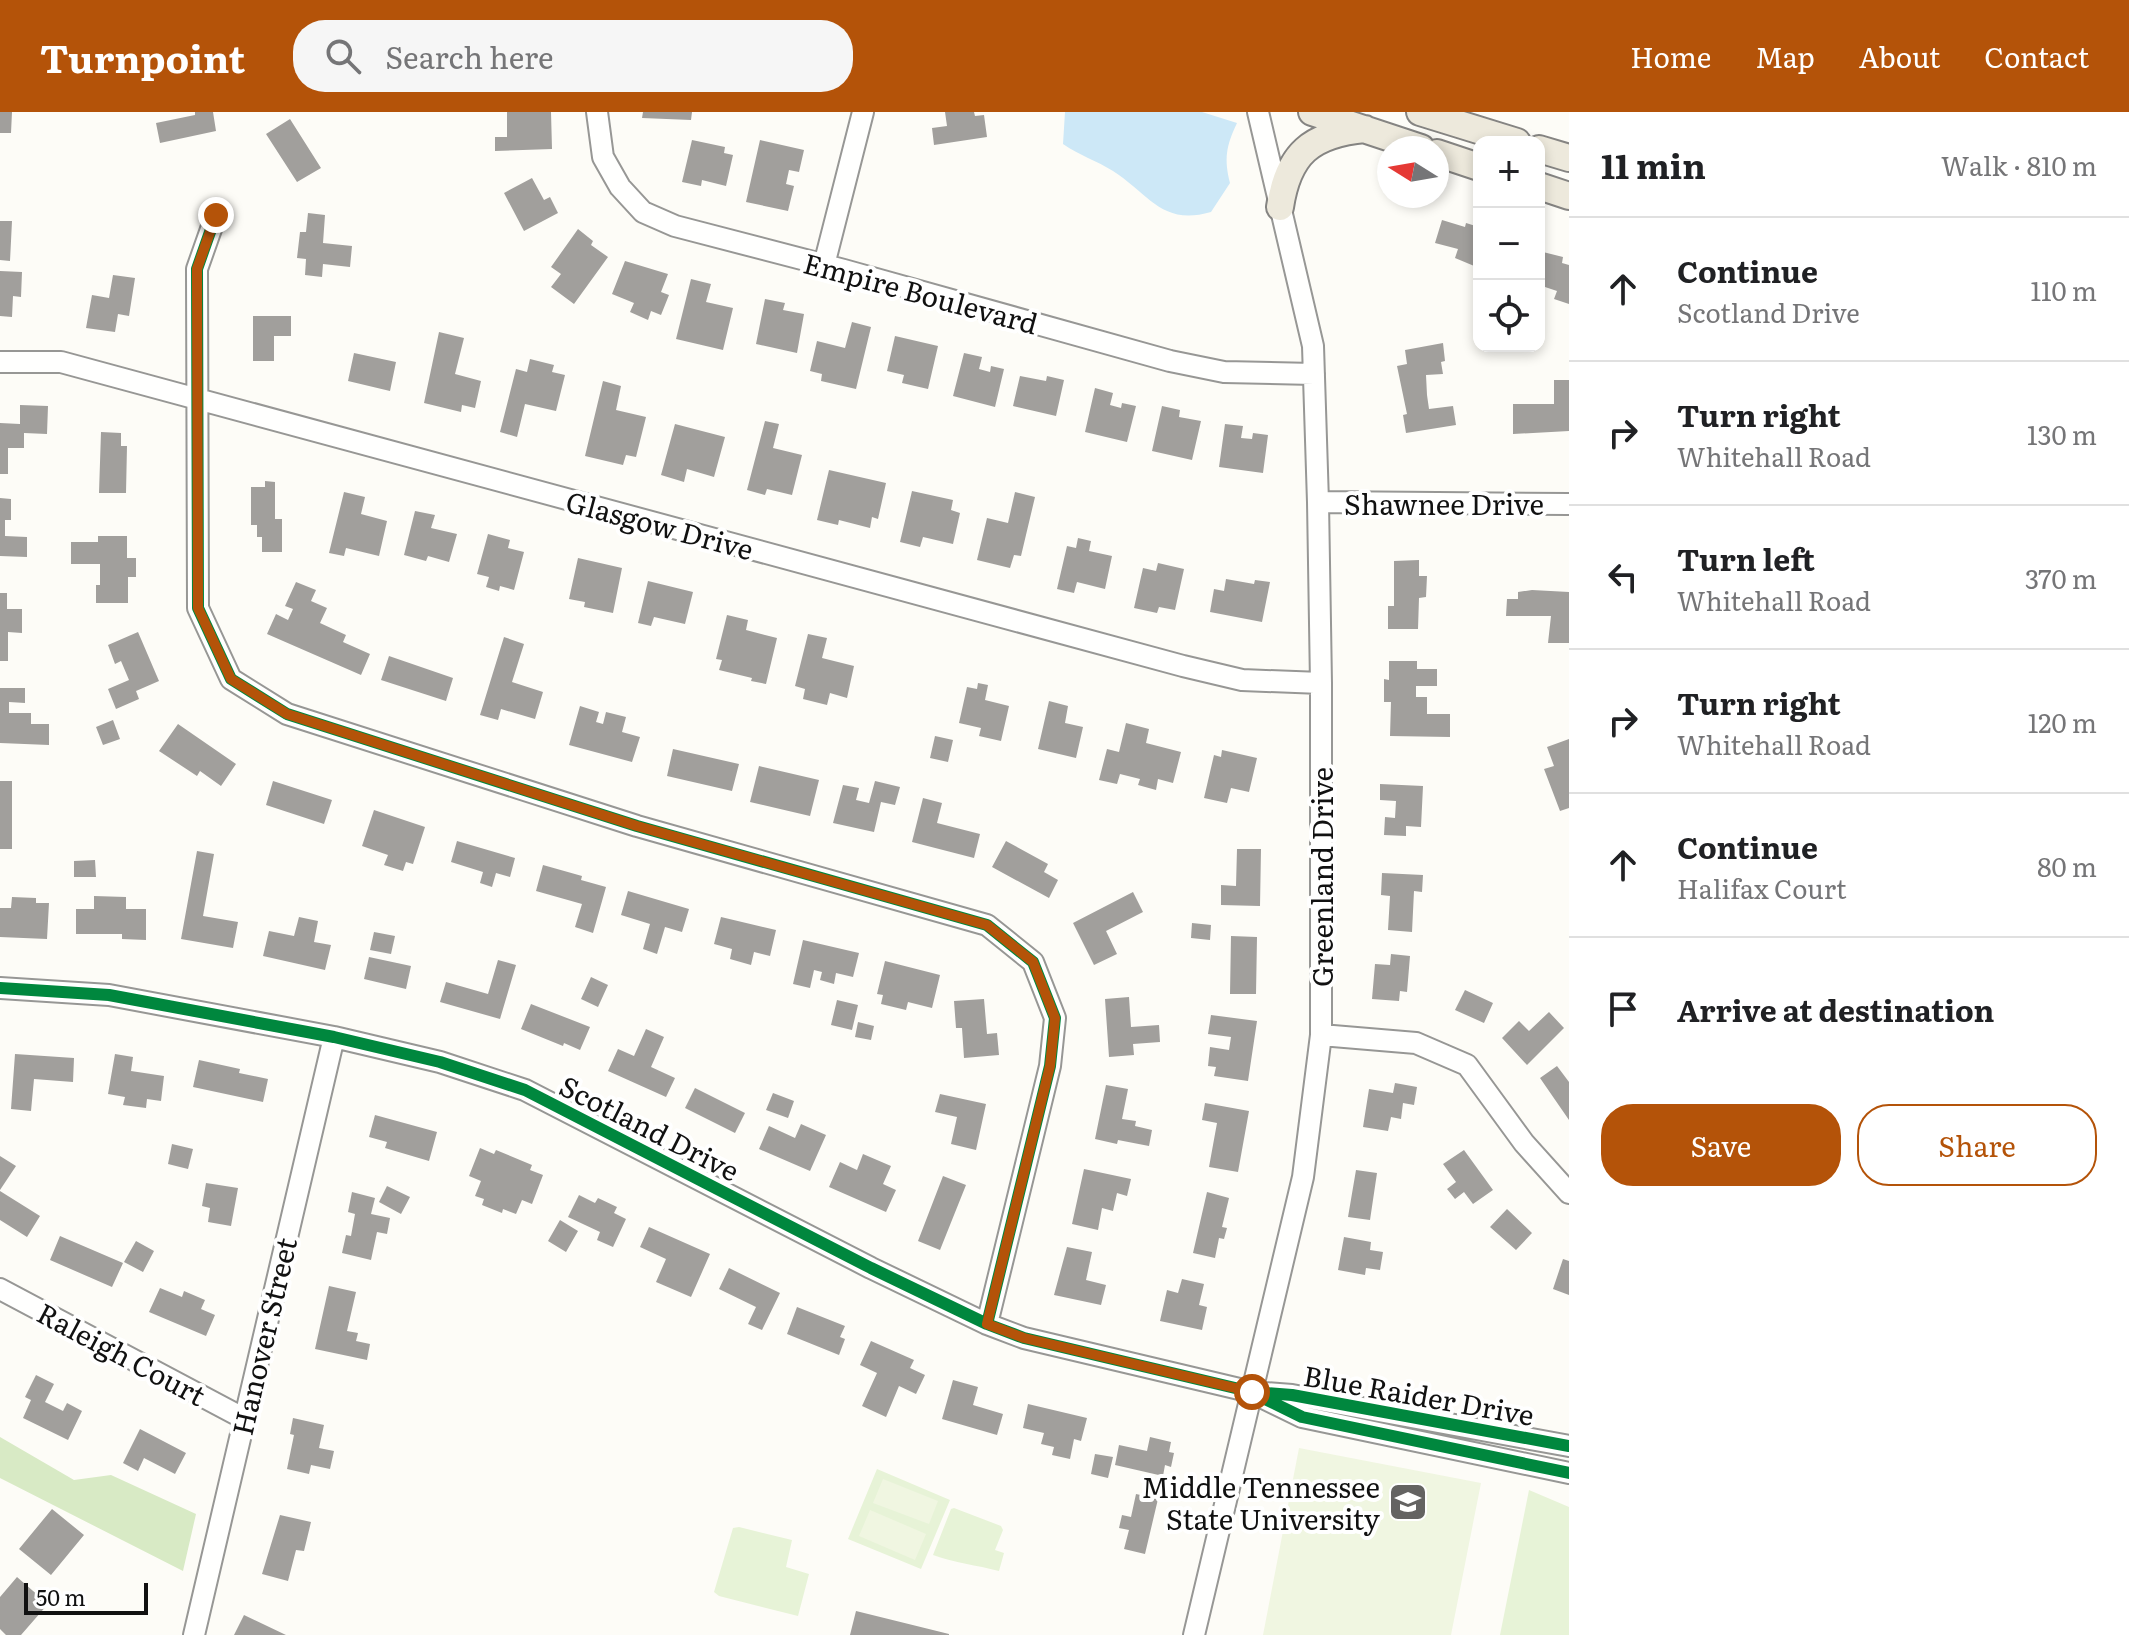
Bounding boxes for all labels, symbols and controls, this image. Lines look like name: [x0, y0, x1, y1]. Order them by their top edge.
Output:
search box: [293, 20, 853, 92]
text: Turnpoint: [40, 28, 245, 85]
icon: search: [321, 34, 365, 78]
text: Search here: [385, 34, 553, 78]
text: Home: [1630, 35, 1711, 77]
text: Map: [1755, 35, 1815, 77]
text: About: [1859, 35, 1940, 77]
text: Contact: [1984, 35, 2089, 77]
north arrow: [1377, 136, 1449, 208]
map controls: [1473, 136, 1545, 352]
button: +: [1473, 136, 1545, 208]
text: 11 min: [1601, 139, 1706, 189]
text: Walk · 810 m: [1941, 145, 2097, 184]
route end: [198, 197, 234, 233]
button: −: [1473, 208, 1545, 280]
street label: Empire Boulevard: [799, 241, 1043, 343]
text: Continue: [1677, 248, 1818, 292]
icon: ahead: [1601, 267, 1645, 311]
text: 110 m: [2030, 270, 2097, 309]
button: locate: [1473, 280, 1545, 352]
text: Scotland Drive: [1677, 292, 1860, 331]
text: Turn right: [1677, 392, 1841, 436]
icon: right: [1601, 411, 1645, 455]
text: 130 m: [2027, 414, 2097, 453]
text: Whitehall Road: [1677, 436, 1871, 475]
street label: Glasgow Drive: [562, 479, 758, 569]
street label: Shawnee Drive: [1344, 482, 1544, 524]
text: Turn left: [1677, 536, 1815, 580]
icon: left: [1601, 555, 1645, 599]
text: 370 m: [2025, 558, 2097, 597]
text: Whitehall Road: [1677, 580, 1871, 619]
text: Turn right: [1677, 680, 1841, 724]
icon: right: [1601, 699, 1645, 743]
text: 120 m: [2028, 702, 2097, 741]
text: Whitehall Road: [1677, 724, 1871, 763]
street label: Greenland Drive: [1300, 767, 1342, 987]
text: Continue: [1677, 824, 1818, 868]
icon: ahead: [1601, 843, 1645, 887]
text: 80 m: [2037, 846, 2097, 885]
text: Halifax Court: [1677, 868, 1847, 907]
icon: arrive: [1601, 987, 1645, 1031]
text: Arrive at destination: [1677, 987, 1994, 1031]
street label: Scotland Drive: [553, 1064, 747, 1190]
button: Save: [1601, 1104, 1841, 1186]
button: Share: [1857, 1104, 2097, 1186]
street label: Hanover Street: [220, 1232, 306, 1439]
street label: Raleigh Court: [30, 1291, 214, 1415]
street label: Blue Raider Drive: [1301, 1353, 1537, 1435]
route start: [1234, 1374, 1270, 1410]
place label: Middle Tennessee State University: [1142, 1465, 1381, 1539]
school or university icon: Middle Tennessee State University: [1387, 1481, 1429, 1523]
scale bar: [24, 1579, 148, 1615]
text: 50 m: [36, 1580, 86, 1613]

